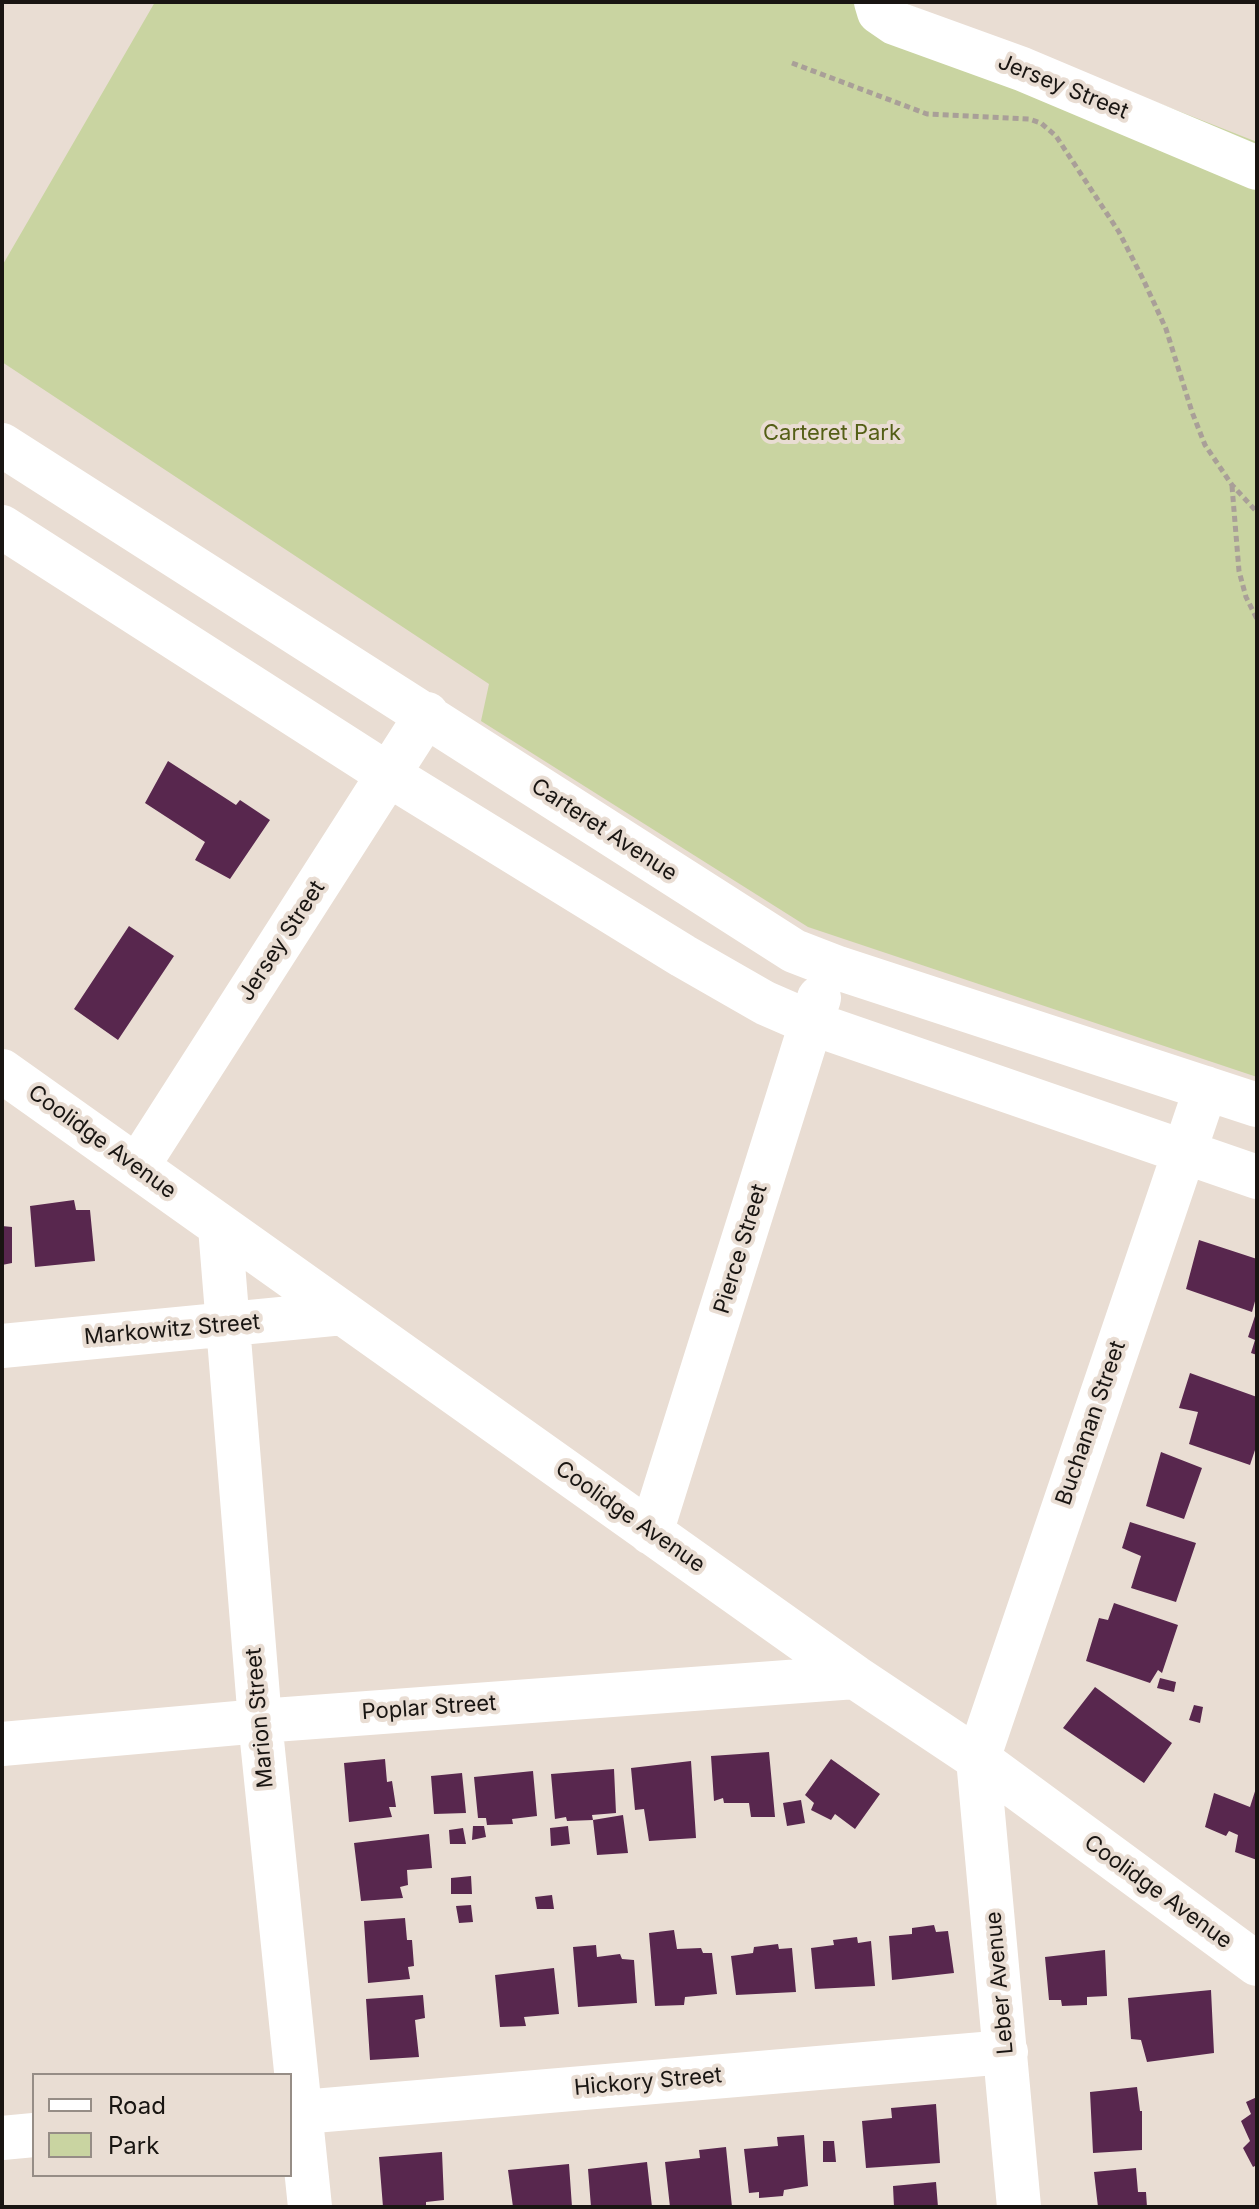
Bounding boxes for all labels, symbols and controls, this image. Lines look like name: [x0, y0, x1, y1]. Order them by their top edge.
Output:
street label: Jersey Street: [994, 49, 1132, 125]
park label: Carteret Park: [763, 420, 901, 446]
street label: Carteret Avenue: [526, 773, 682, 887]
street label: Jersey Street: [233, 876, 331, 1006]
street label: Coolidge Avenue: [23, 1079, 181, 1205]
street label: Pierce Street: [709, 1181, 773, 1317]
street label: Markowitz Street: [83, 1309, 261, 1351]
street label: Buchanan Street: [1051, 1337, 1131, 1509]
street label: Coolidge Avenue: [550, 1456, 710, 1578]
street label: Marion Street: [241, 1647, 279, 1789]
street label: Poplar Street: [361, 1690, 497, 1726]
street label: Coolidge Avenue: [1079, 1829, 1237, 1955]
street label: Leber Avenue: [981, 1910, 1019, 2056]
street label: Hickory Street: [573, 2062, 723, 2102]
legend: [32, 2073, 292, 2177]
text: Road: [108, 2091, 166, 2120]
text: Park: [108, 2131, 159, 2160]

